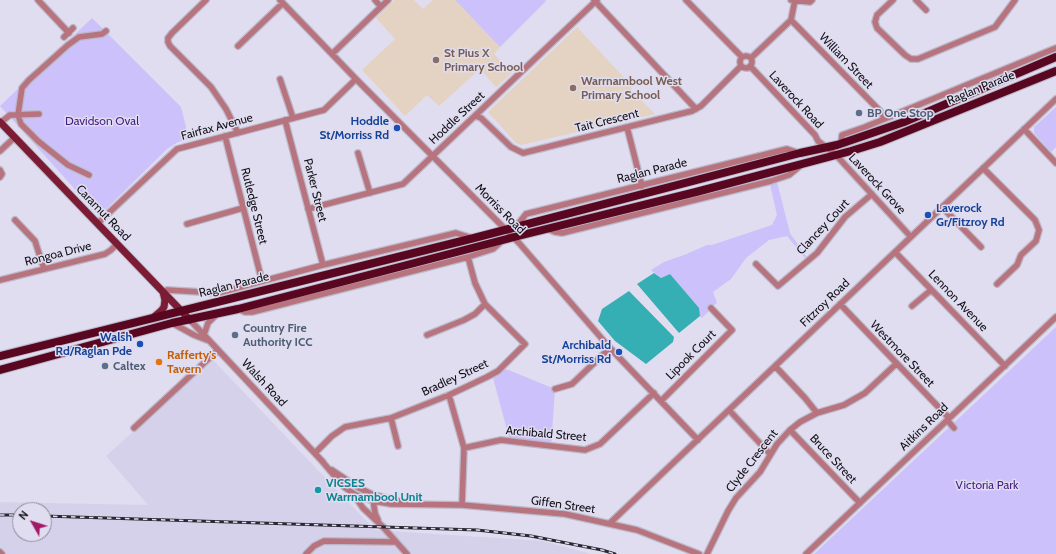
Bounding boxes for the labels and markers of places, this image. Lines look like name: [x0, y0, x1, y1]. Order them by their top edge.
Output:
place label: St Pius X Primary School: [444, 46, 523, 74]
marker: St Pius X Primary School: [431, 55, 441, 65]
place label: Warrnambool West Primary School: [581, 74, 682, 102]
marker: Warrnambool West Primary School: [568, 83, 578, 93]
place label: BP One Stop: [867, 106, 934, 120]
marker: BP One Stop: [854, 108, 864, 118]
place label: Hoddle St/Morriss Rd: [320, 114, 389, 142]
marker: Hoddle St/Morriss Rd: [392, 123, 402, 133]
place label: Laverock Gr/Fitzroy Rd: [936, 201, 1004, 229]
marker: Laverock Gr/Fitzroy Rd: [923, 210, 933, 220]
place label: Country Fire Authority ICC: [243, 321, 313, 349]
place label: Walsh Rd/Raglan Pde: [56, 330, 132, 358]
marker: Country Fire Authority ICC: [230, 330, 240, 340]
place label: Archibald St/Morriss Rd: [542, 338, 611, 366]
marker: Walsh Rd/Raglan Pde: [135, 339, 145, 349]
marker: Archibald St/Morriss Rd: [614, 347, 624, 357]
place label: Rafferty's Tavern: [167, 348, 216, 376]
marker: Rafferty's Tavern: [154, 357, 164, 367]
place label: Caltex: [113, 359, 146, 373]
marker: Caltex: [100, 361, 110, 371]
place label: VICSES Warrnambool Unit: [326, 476, 422, 504]
marker: VICSES Warrnambool Unit: [313, 485, 323, 495]

